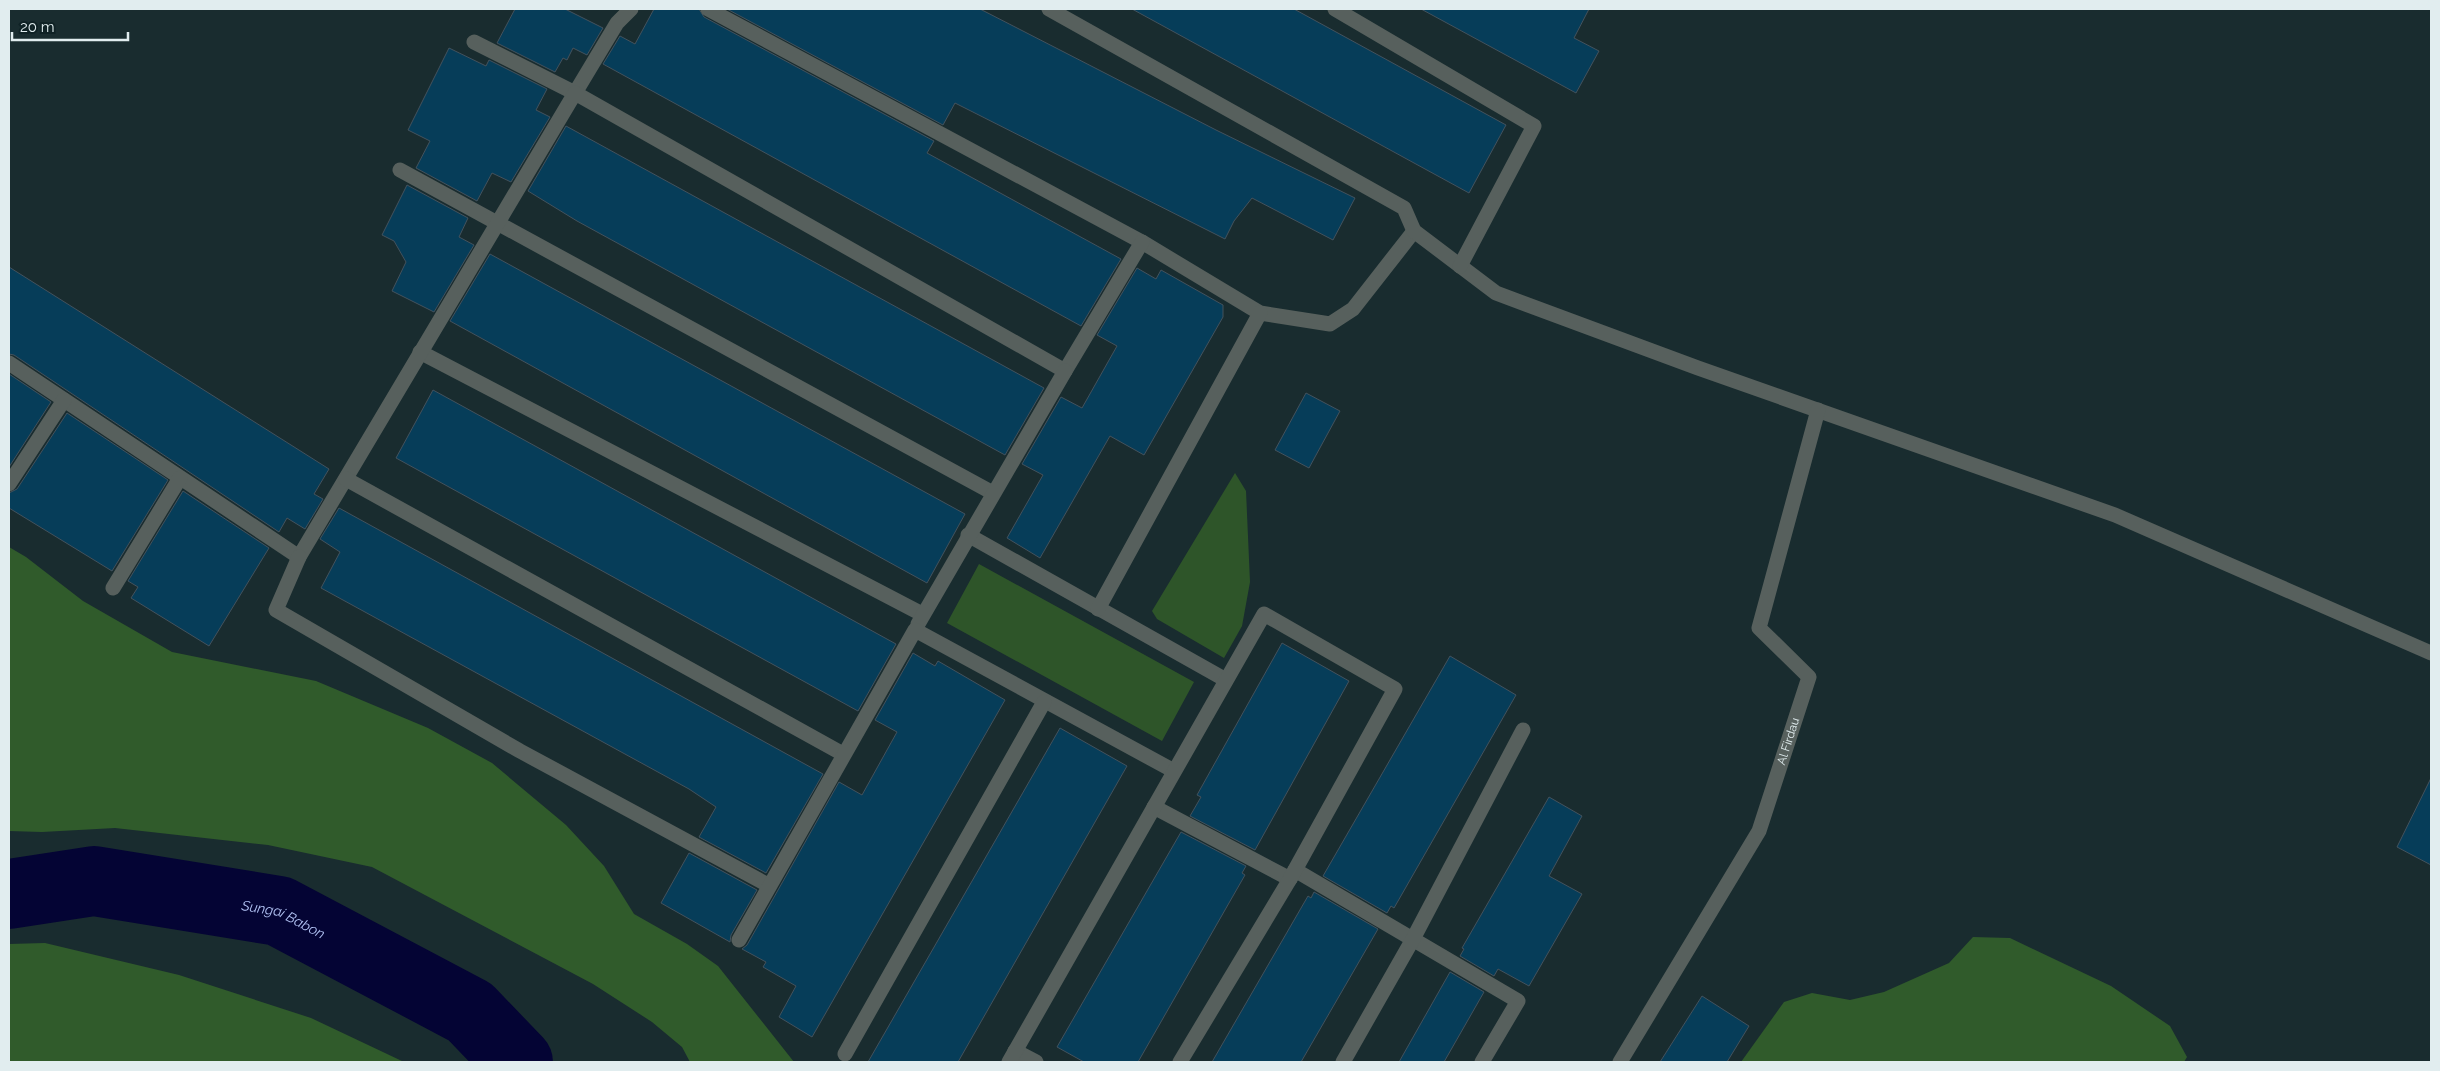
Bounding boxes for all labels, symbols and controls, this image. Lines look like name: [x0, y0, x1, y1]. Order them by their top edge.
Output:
scale bar: [12, 10, 129, 42]
text: 20 m: [20, 18, 55, 36]
street label: Al Firdau: [1774, 716, 1802, 767]
water label: Sungai Babon: [240, 897, 328, 942]

